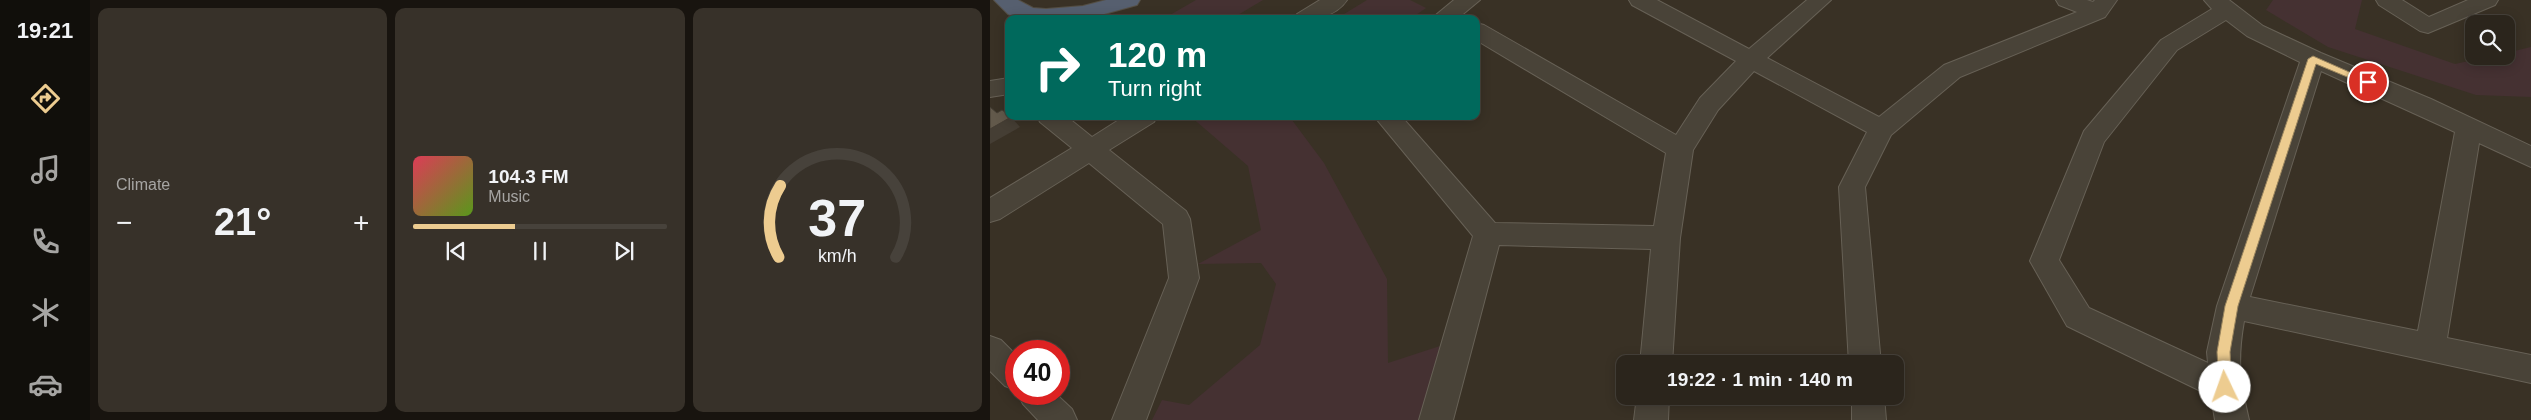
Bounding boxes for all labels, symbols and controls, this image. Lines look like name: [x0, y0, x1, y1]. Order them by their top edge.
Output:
map controls: [2465, 15, 2515, 65]
button: search: [2465, 15, 2515, 65]
text: 19:21: [17, 18, 73, 43]
icon: right: [1025, 35, 1090, 100]
text: 120 m: [1108, 35, 1207, 74]
pin: [2347, 61, 2389, 103]
icon: arrive: [2354, 68, 2382, 96]
text: Turn right: [1108, 76, 1201, 101]
icon: directions: [28, 81, 63, 116]
icon: music: [28, 152, 63, 187]
text: 104.3 FM: [488, 166, 569, 187]
text: Climate: [116, 176, 170, 193]
text: Music: [488, 188, 530, 205]
text: 37: [808, 189, 866, 247]
text: 21°: [214, 201, 271, 243]
text: −: [116, 207, 132, 238]
text: +: [353, 207, 369, 238]
icon: phone: [28, 224, 63, 259]
icon: previous: [442, 237, 470, 265]
icon: pause: [526, 237, 554, 265]
icon: next: [610, 237, 638, 265]
text: km/h: [818, 246, 857, 266]
icon: climate: [28, 295, 63, 330]
speed limit sign: 40: [1005, 340, 1070, 405]
position arrow: [2198, 360, 2250, 412]
icon: car: [28, 367, 63, 402]
text: 19:22 · 1 min · 140 m: [1667, 369, 1853, 390]

